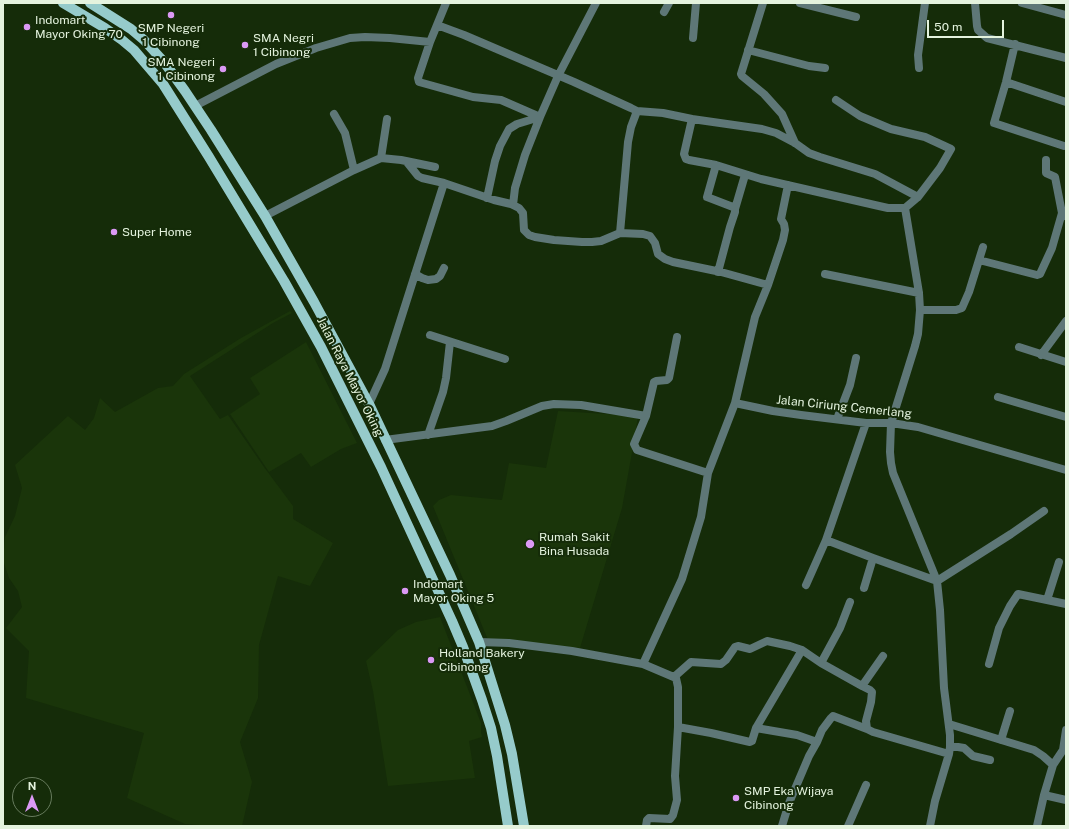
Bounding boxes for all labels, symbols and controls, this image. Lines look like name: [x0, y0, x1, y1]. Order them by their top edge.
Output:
marker: SMP Negeri 1 Cibinong: [166, 10, 176, 20]
scale bar: [929, 12, 1006, 38]
place label: Indomart Mayor Oking 70: [35, 13, 123, 41]
text: 50 m: [934, 20, 962, 34]
place label: SMP Negeri 1 Cibinong: [138, 21, 204, 49]
marker: Indomart Mayor Oking 70: [22, 22, 32, 32]
place label: SMA Negri 1 Cibinong: [253, 31, 314, 59]
marker: SMA Negri 1 Cibinong: [240, 40, 250, 50]
place label: SMA Negeri 1 Cibinong: [147, 55, 215, 83]
marker: SMA Negeri 1 Cibinong: [218, 64, 228, 74]
place label: Super Home: [122, 225, 192, 239]
marker: Super Home: [109, 227, 119, 237]
street label: Jalan Raya Mayor Oking: [314, 315, 386, 439]
street label: Jalan Ciriung Cemerlang: [776, 393, 912, 421]
place label: Rumah Sakit Bina Husada: [539, 530, 610, 558]
marker: Rumah Sakit Bina Husada: [524, 538, 536, 550]
place label: Indomart Mayor Oking 5: [413, 577, 494, 605]
marker: Indomart Mayor Oking 5: [400, 586, 410, 596]
place label: Holland Bakery Cibinong: [439, 646, 525, 674]
marker: Holland Bakery Cibinong: [426, 655, 436, 665]
north arrow: [12, 777, 52, 817]
text: N: [28, 780, 36, 792]
place label: SMP Eka Wijaya Cibinong: [744, 784, 834, 812]
marker: SMP Eka Wijaya Cibinong: [731, 793, 741, 803]

